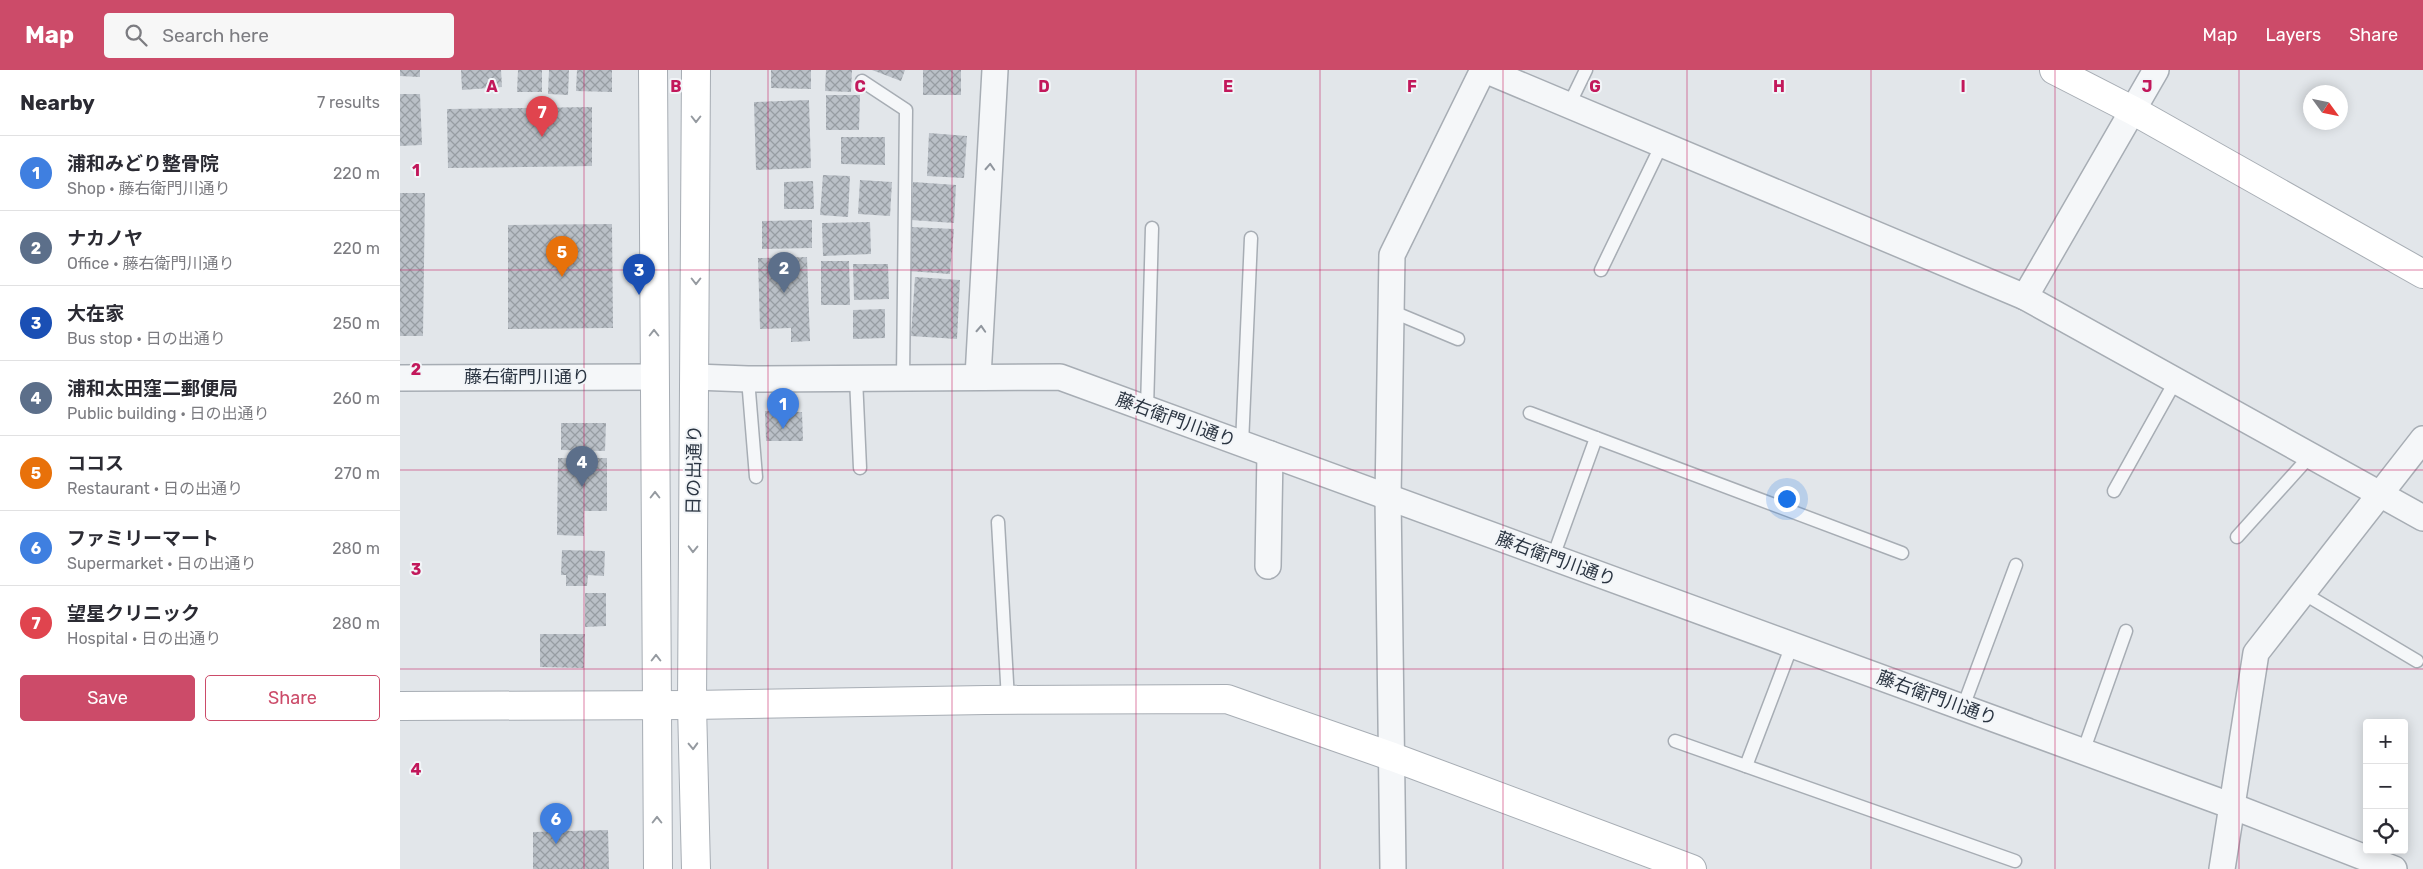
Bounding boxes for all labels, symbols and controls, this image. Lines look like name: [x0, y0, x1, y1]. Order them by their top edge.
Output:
search box: [104, 13, 454, 58]
text: Map: [25, 21, 74, 49]
icon: search: [122, 21, 150, 49]
text: Search here: [162, 24, 269, 47]
text: Map: [2203, 24, 2238, 46]
text: Layers: [2266, 24, 2321, 46]
text: Share: [2349, 24, 2398, 46]
text: A: [486, 77, 498, 96]
text: B: [670, 77, 682, 96]
text: C: [854, 77, 866, 96]
text: D: [1038, 77, 1050, 96]
text: E: [1223, 77, 1233, 96]
text: F: [1407, 77, 1417, 96]
text: G: [1589, 77, 1601, 96]
text: H: [1773, 77, 1785, 96]
text: I: [1960, 77, 1966, 96]
text: J: [2142, 77, 2152, 96]
north arrow: [2303, 85, 2348, 130]
text: Nearby: [20, 90, 95, 115]
text: 7 results: [317, 93, 380, 112]
pin: 7: [526, 96, 558, 137]
one-way arrow: [691, 115, 701, 123]
text: 浦和みどり整骨院: [67, 152, 219, 175]
text: 1: [412, 161, 420, 180]
one-way arrow: [984, 162, 995, 170]
text: 1: [32, 164, 40, 183]
text: 220 m: [333, 164, 380, 183]
text: Shop · 藤右衛門川通り: [67, 179, 231, 198]
text: ナカノヤ: [67, 227, 143, 250]
pin: 5: [546, 236, 578, 277]
text: 2: [31, 239, 41, 258]
text: 220 m: [333, 239, 380, 258]
pin: 2: [768, 252, 800, 293]
text: Office · 藤右衛門川通り: [67, 254, 234, 273]
pin: 3: [623, 254, 655, 295]
one-way arrow: [691, 278, 701, 285]
text: 大在家: [67, 302, 124, 325]
text: 3: [31, 314, 41, 333]
text: 250 m: [333, 314, 380, 333]
one-way arrow: [976, 325, 986, 332]
text: Bus stop · 日の出通り: [67, 329, 226, 348]
one-way arrow: [649, 329, 659, 336]
text: 2: [411, 360, 421, 379]
street label: 藤右衛門川通り: [464, 366, 590, 388]
text: 浦和太田窪二郵便局: [67, 377, 238, 400]
pin: 1: [767, 388, 799, 429]
street label: 藤右衛門川通り: [1113, 388, 1239, 452]
text: 4: [31, 389, 41, 408]
text: 260 m: [333, 389, 380, 408]
text: Public building · 日の出通り: [67, 404, 270, 423]
street label: 日の出通り: [682, 425, 706, 515]
pin: 4: [566, 446, 598, 487]
text: ココス: [67, 452, 124, 475]
text: 5: [31, 464, 41, 483]
text: 270 m: [334, 464, 380, 483]
text: Restaurant · 日の出通り: [67, 479, 243, 498]
your location: [1774, 486, 1800, 512]
one-way arrow: [650, 491, 661, 499]
text: ファミリーマート: [67, 527, 219, 550]
street label: 藤右衛門川通り: [1493, 527, 1619, 591]
text: 6: [31, 539, 41, 558]
text: 280 m: [332, 539, 380, 558]
one-way arrow: [688, 545, 699, 553]
text: Supermarket · 日の出通り: [67, 554, 256, 573]
text: 3: [411, 560, 421, 579]
text: 望星クリニック: [67, 602, 200, 625]
text: 7: [31, 614, 41, 633]
text: 280 m: [332, 614, 380, 633]
text: Hospital · 日の出通り: [67, 629, 221, 648]
one-way arrow: [651, 654, 662, 662]
street label: 藤右衛門川通り: [1874, 666, 2000, 730]
button: Save: [20, 675, 195, 721]
button: Share: [205, 675, 380, 721]
map controls: [2363, 719, 2408, 854]
button: +: [2363, 719, 2408, 764]
one-way arrow: [688, 742, 698, 750]
text: 4: [411, 760, 422, 779]
button: −: [2363, 764, 2408, 809]
pin: 6: [540, 803, 572, 844]
button: locate: [2363, 809, 2408, 854]
one-way arrow: [652, 816, 662, 824]

